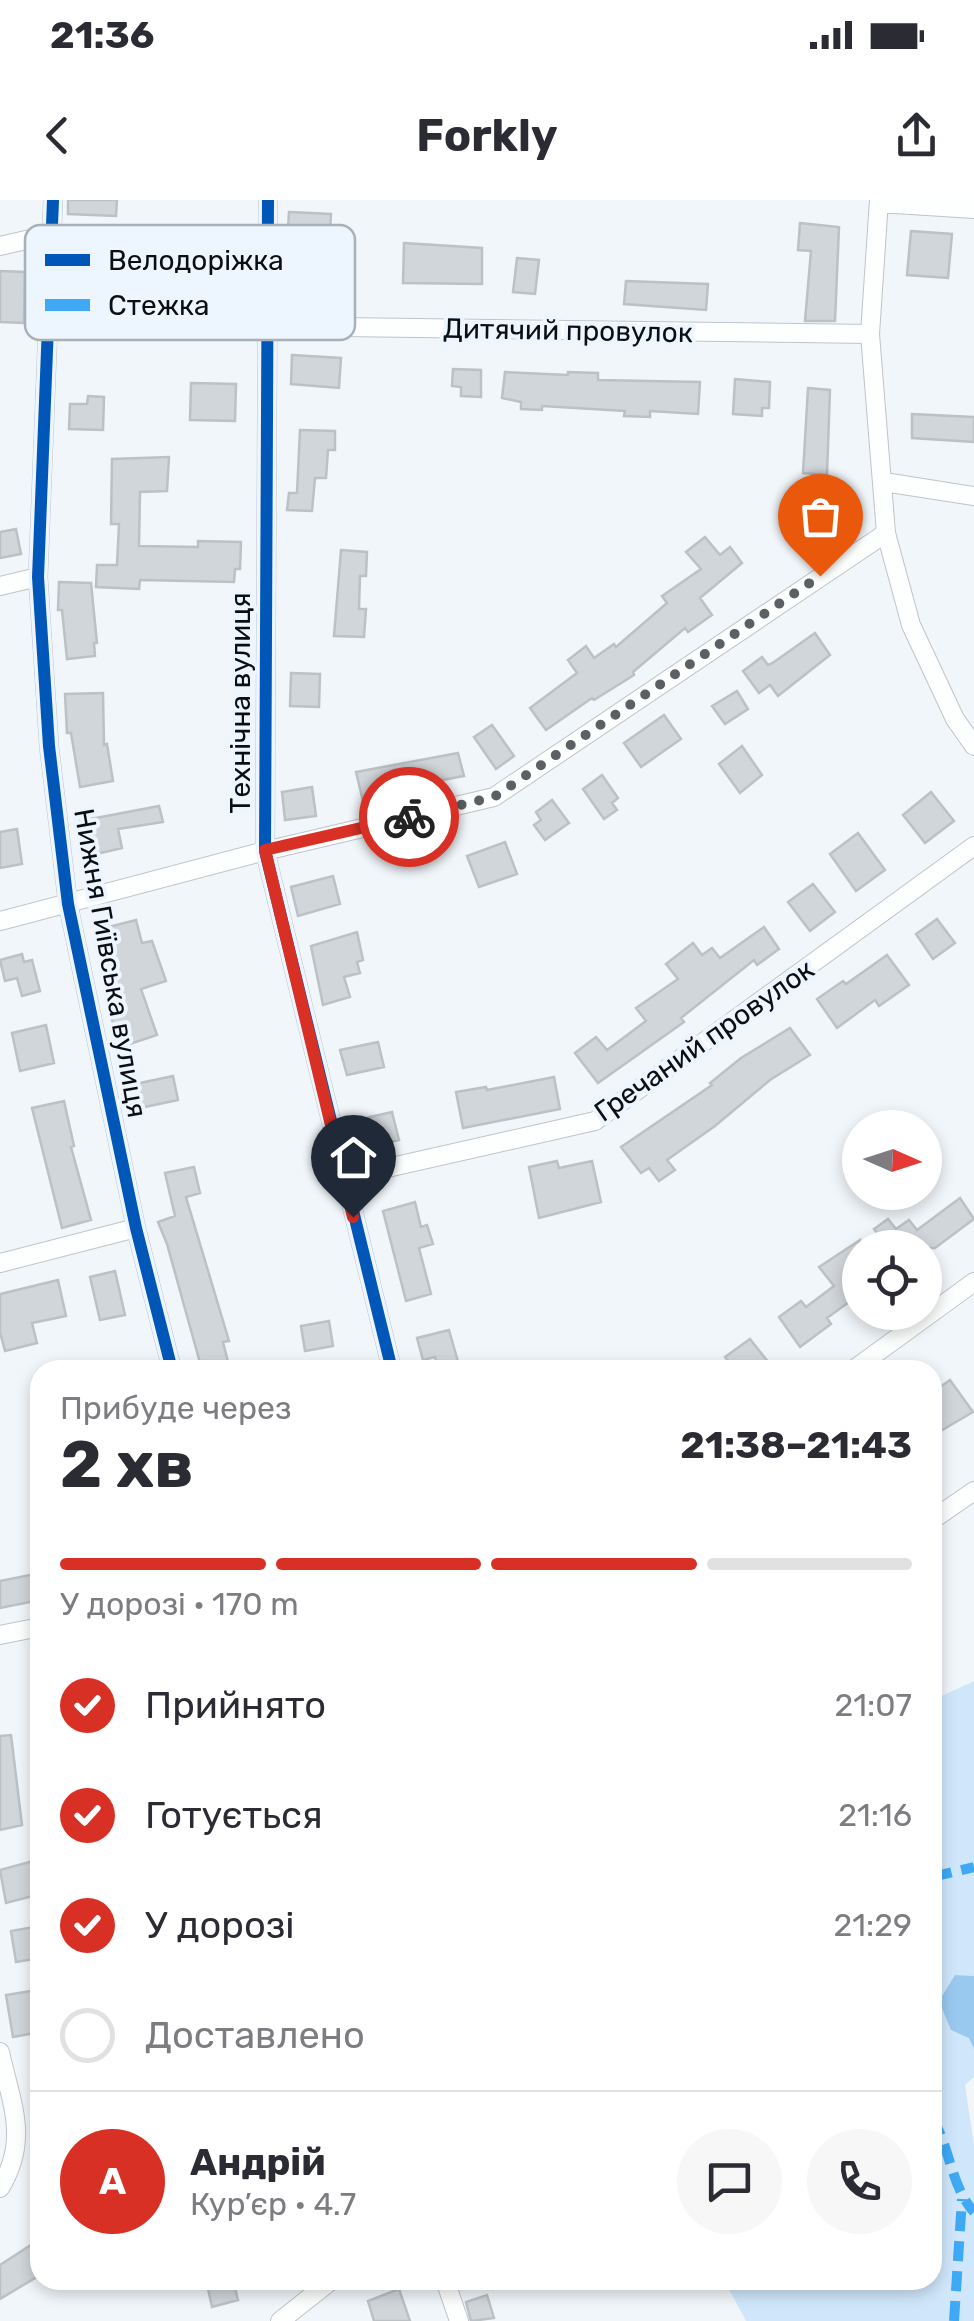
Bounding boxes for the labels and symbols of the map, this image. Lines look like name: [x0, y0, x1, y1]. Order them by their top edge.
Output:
legend: [25, 225, 355, 340]
text: Велодоріжка: [108, 244, 284, 277]
text: Стежка: [108, 289, 210, 322]
street label: Дитячий провулок: [443, 312, 693, 349]
pin: [778, 474, 863, 577]
street label: Технічна вулиця: [224, 592, 257, 814]
courier: [359, 767, 459, 867]
street label: Нижня Гиївська вулиця: [67, 806, 154, 1120]
street label: Гречаний провулок: [588, 952, 820, 1129]
north arrow: [842, 1110, 942, 1210]
pin: [311, 1115, 396, 1218]

